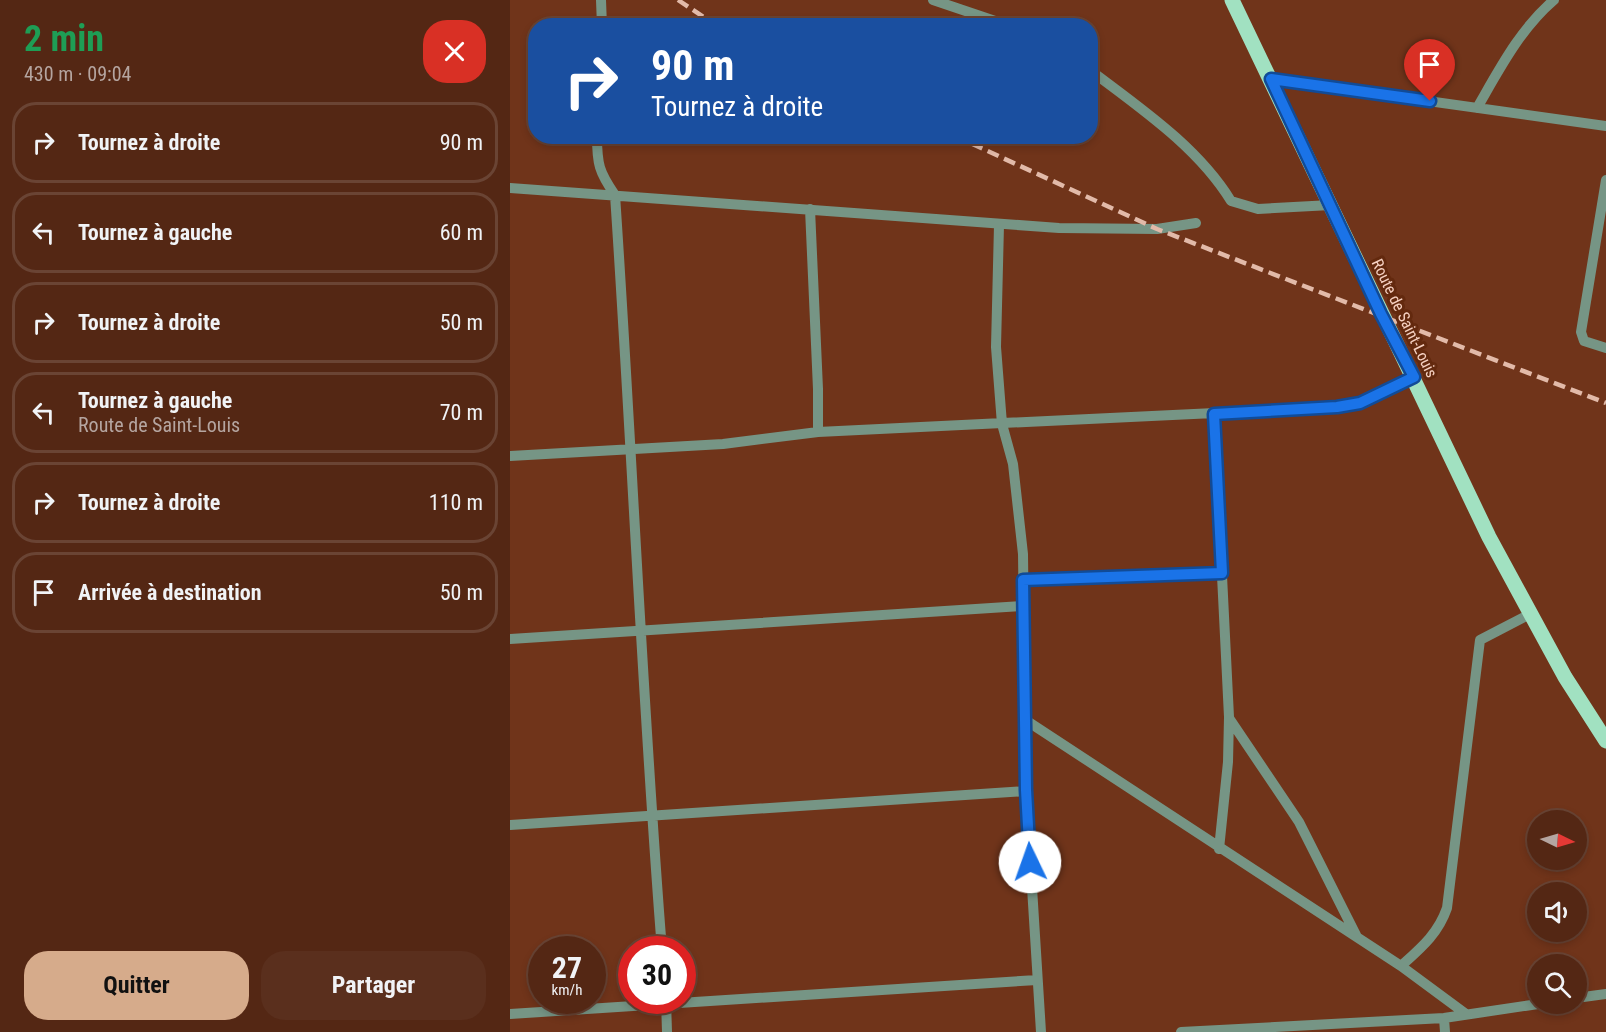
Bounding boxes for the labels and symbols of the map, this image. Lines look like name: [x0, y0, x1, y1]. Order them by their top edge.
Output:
pin: [1404, 39, 1455, 101]
street label: Route de Saint-Louis: [1368, 256, 1442, 381]
north arrow: [1527, 810, 1587, 870]
position arrow: [998, 830, 1062, 894]
speed limit sign: 30: [618, 936, 696, 1014]

